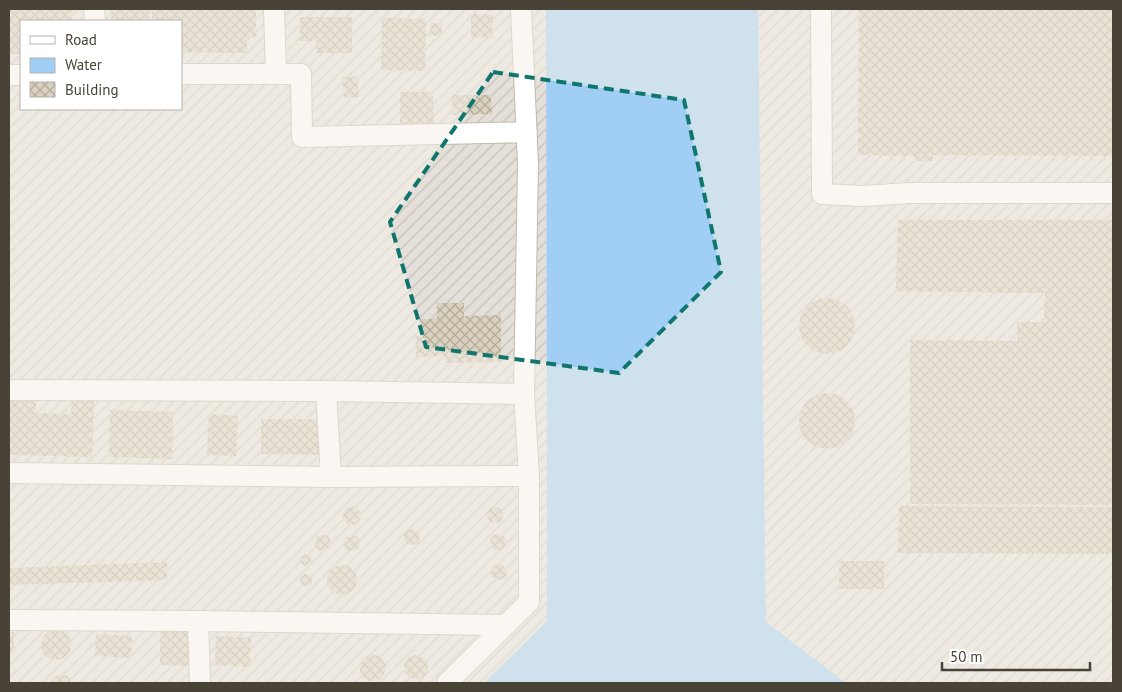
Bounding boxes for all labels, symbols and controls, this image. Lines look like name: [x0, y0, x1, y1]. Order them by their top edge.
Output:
legend: [20, 20, 182, 110]
text: Road: [65, 30, 97, 49]
text: Water: [65, 55, 102, 74]
text: Building: [65, 80, 119, 99]
scale bar: [942, 640, 1090, 672]
text: 50 m: [950, 647, 983, 666]

